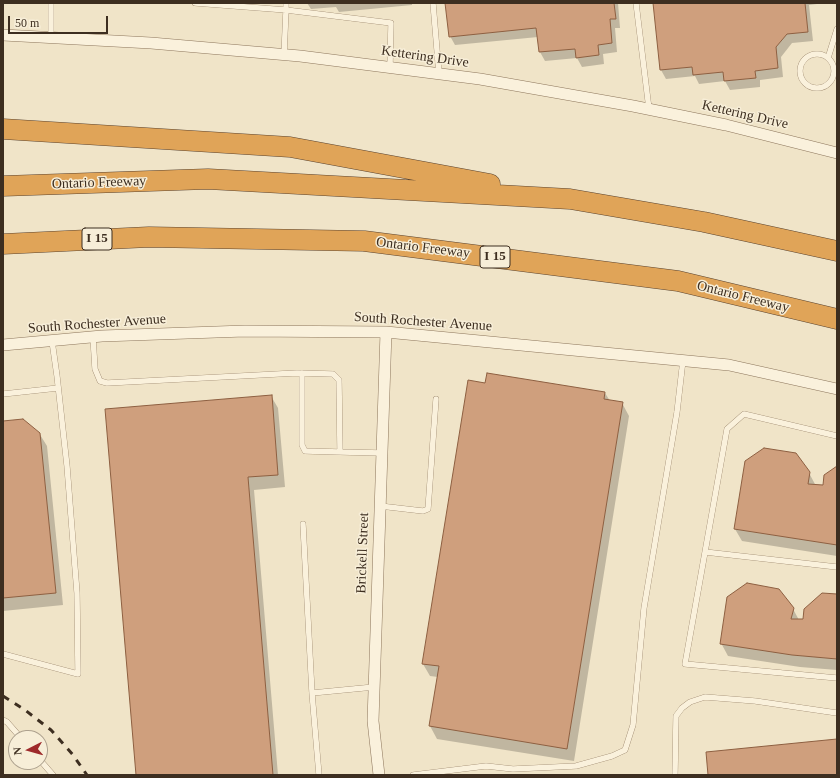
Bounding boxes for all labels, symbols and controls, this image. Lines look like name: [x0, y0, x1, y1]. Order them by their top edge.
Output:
scale bar: [10, 8, 110, 34]
text: 50 m: [15, 16, 39, 30]
street label: Kettering Drive: [380, 43, 470, 71]
street label: Kettering Drive: [700, 97, 790, 133]
street label: Ontario Freeway: [52, 173, 146, 193]
road number: I 15: [82, 228, 112, 250]
street label: Ontario Freeway: [375, 234, 471, 262]
road number: I 15: [480, 246, 510, 268]
street label: Ontario Freeway: [695, 277, 791, 317]
street label: South Rochester Avenue: [354, 309, 492, 335]
street label: South Rochester Avenue: [28, 311, 166, 337]
street label: Brickell Street: [353, 512, 373, 594]
north arrow: [8, 730, 48, 770]
text: N: [11, 747, 23, 756]

